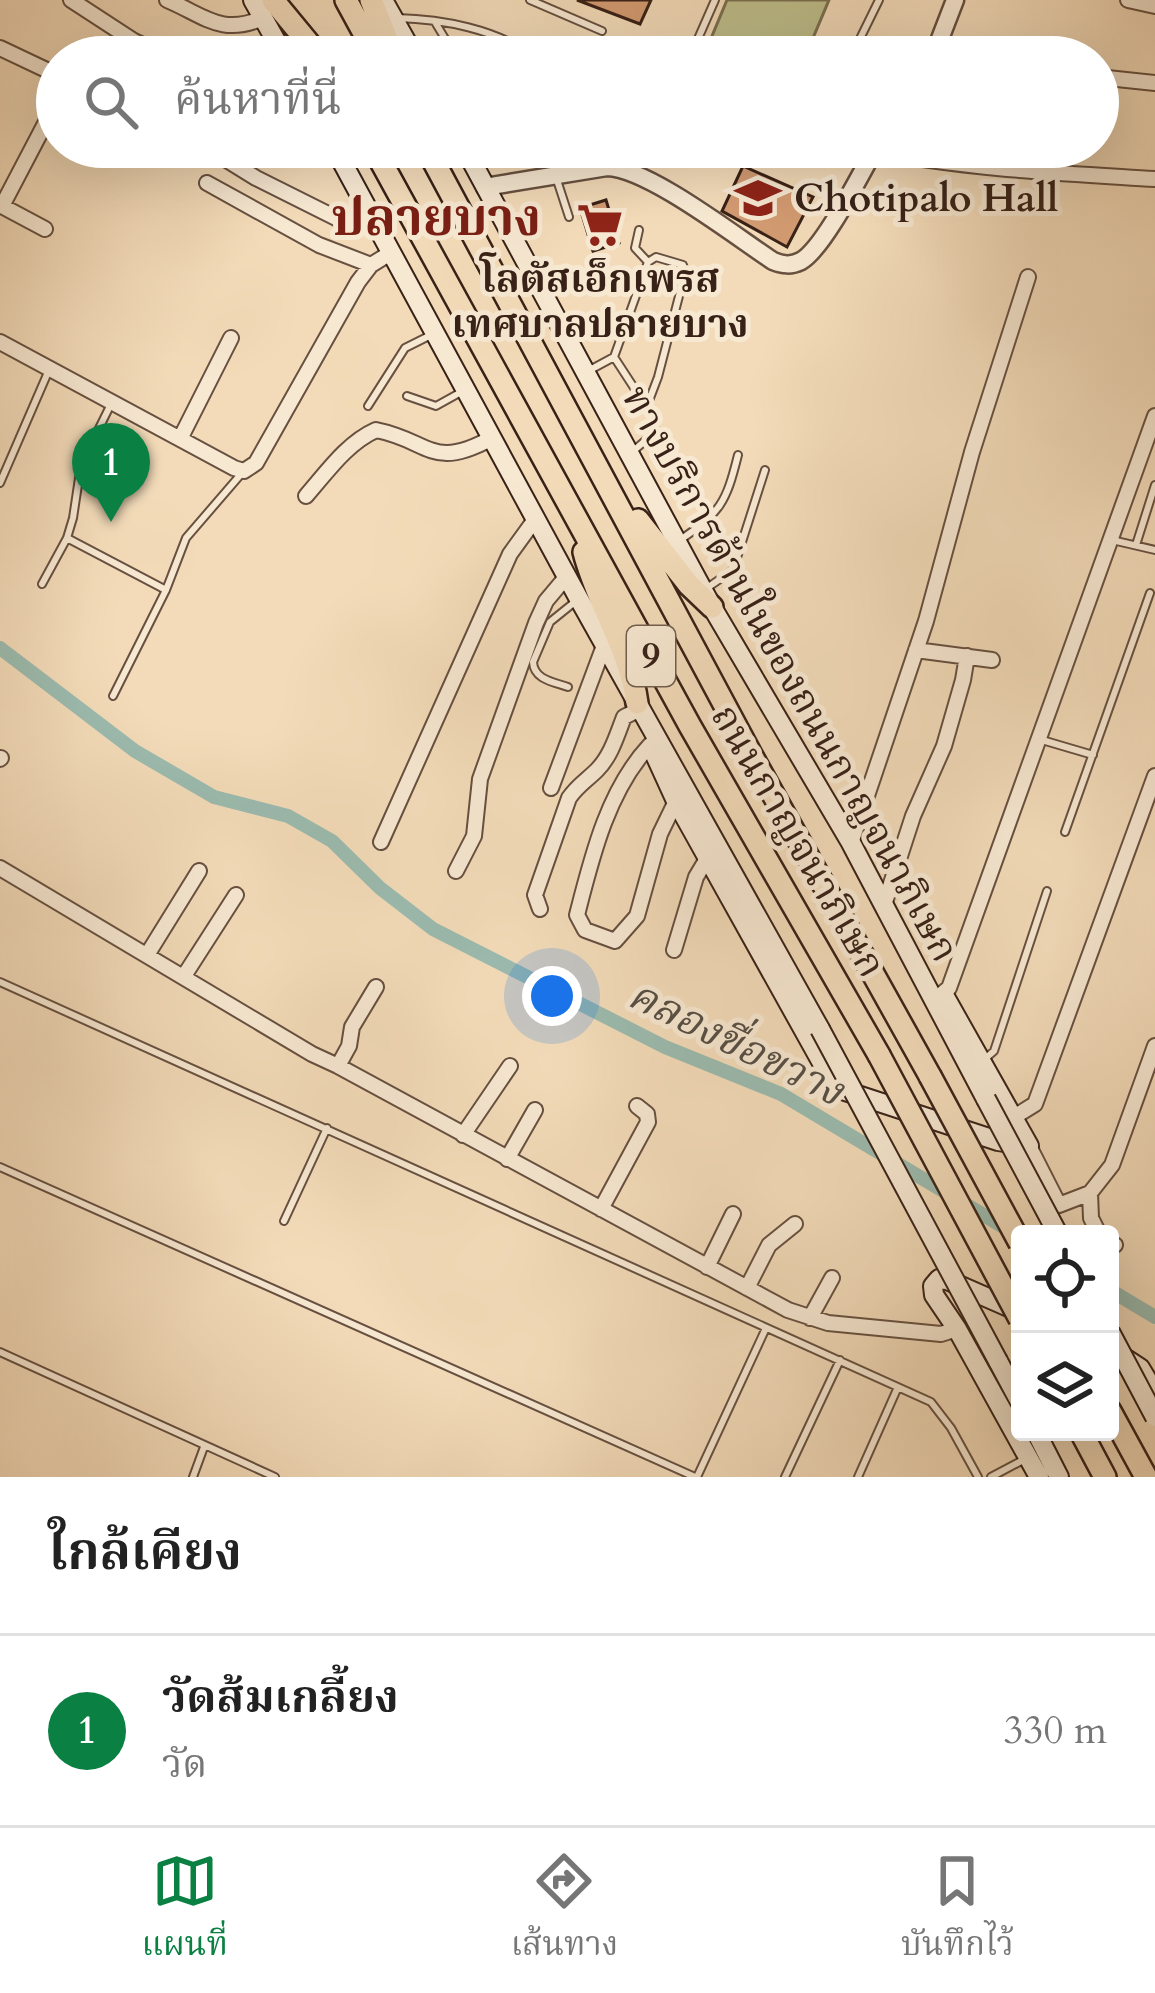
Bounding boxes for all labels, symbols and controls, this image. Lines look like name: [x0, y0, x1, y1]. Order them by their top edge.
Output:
search box: [36, 36, 1119, 168]
icon: search: [78, 69, 144, 135]
text: ค้นหาที่นี่: [174, 69, 342, 130]
place label: Chotipalo Hall: [794, 172, 1058, 225]
school or university icon: Chotipalo Hall: [733, 173, 783, 223]
district label: ปลายบาง: [331, 184, 541, 254]
supermarket icon: โลตัสเอ็กเพรส เทศบาลปลายบาง: [575, 200, 625, 250]
place label: โลตัสเอ็กเพรส เทศบาลปลายบาง: [451, 252, 749, 351]
street label: ทางบริการด้านในของถนนกาญจนาภิเษก: [612, 378, 968, 970]
pin: 1: [72, 423, 150, 522]
road number: 9: [627, 626, 675, 686]
street label: ถนนกาญจนาภิเษก: [701, 696, 895, 986]
water label: คลองขื่อขวาง: [619, 964, 856, 1120]
your location: [522, 966, 582, 1026]
map controls: [1011, 1225, 1119, 1441]
button: locate: [1011, 1225, 1119, 1333]
button: layers: [1011, 1333, 1119, 1441]
text: ใกล้เคียง: [48, 1518, 242, 1588]
text: วัดส้มเกลี้ยง: [162, 1667, 399, 1728]
text: 1: [77, 1704, 97, 1757]
text: 330 m: [1004, 1704, 1107, 1757]
text: วัด: [162, 1738, 207, 1791]
tab: แผนที่: [141, 1848, 228, 1973]
tab: เส้นทาง: [511, 1848, 618, 1973]
tab: บันทึกไว้: [901, 1848, 1014, 1973]

